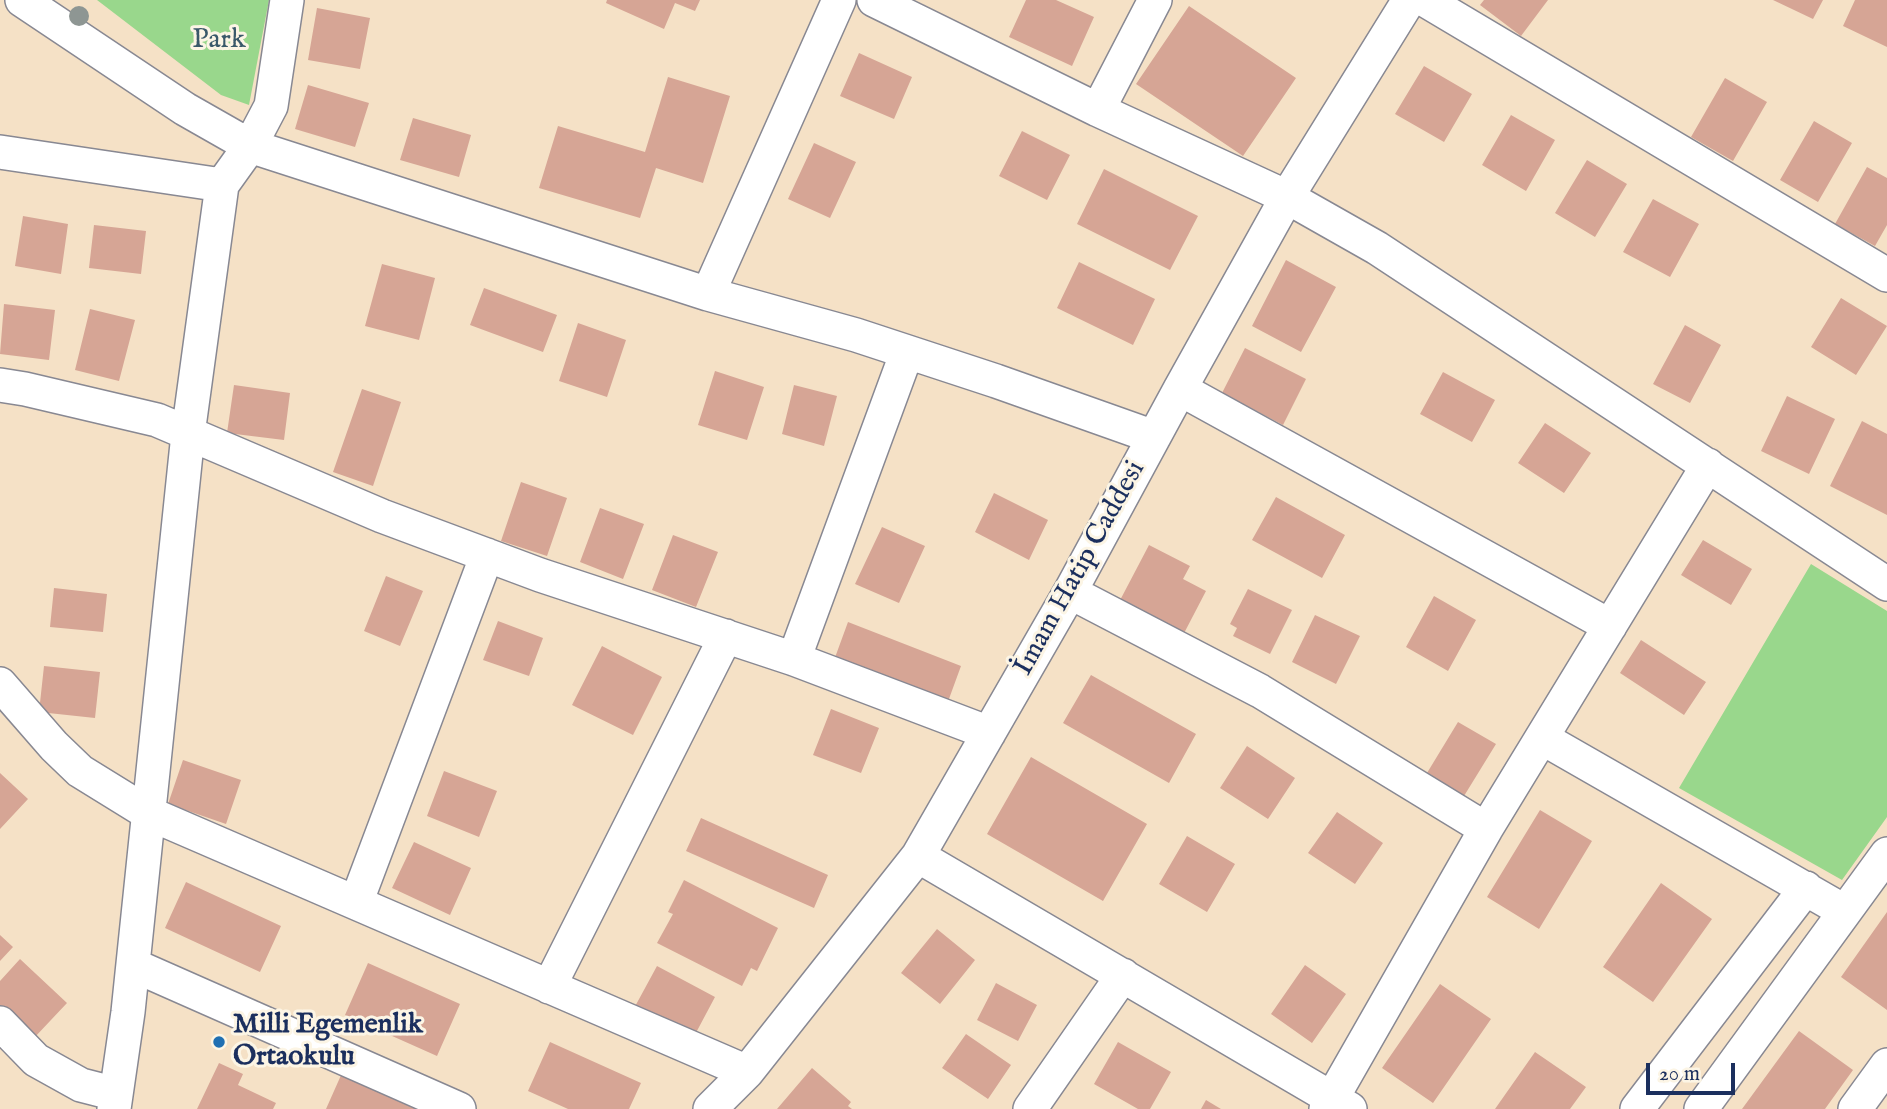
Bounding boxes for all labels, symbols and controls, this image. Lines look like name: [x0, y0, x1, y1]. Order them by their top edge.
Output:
park label: Park: [192, 24, 246, 58]
street label: İmam Hatip Caddesi: [1008, 456, 1154, 682]
place label: Milli Egemenlik Ortaokulu: [233, 1009, 423, 1075]
marker: Milli Egemenlik Ortaokulu: [211, 1034, 227, 1050]
scale bar: [1649, 1050, 1738, 1094]
text: 20 m: [1659, 1061, 1700, 1088]

